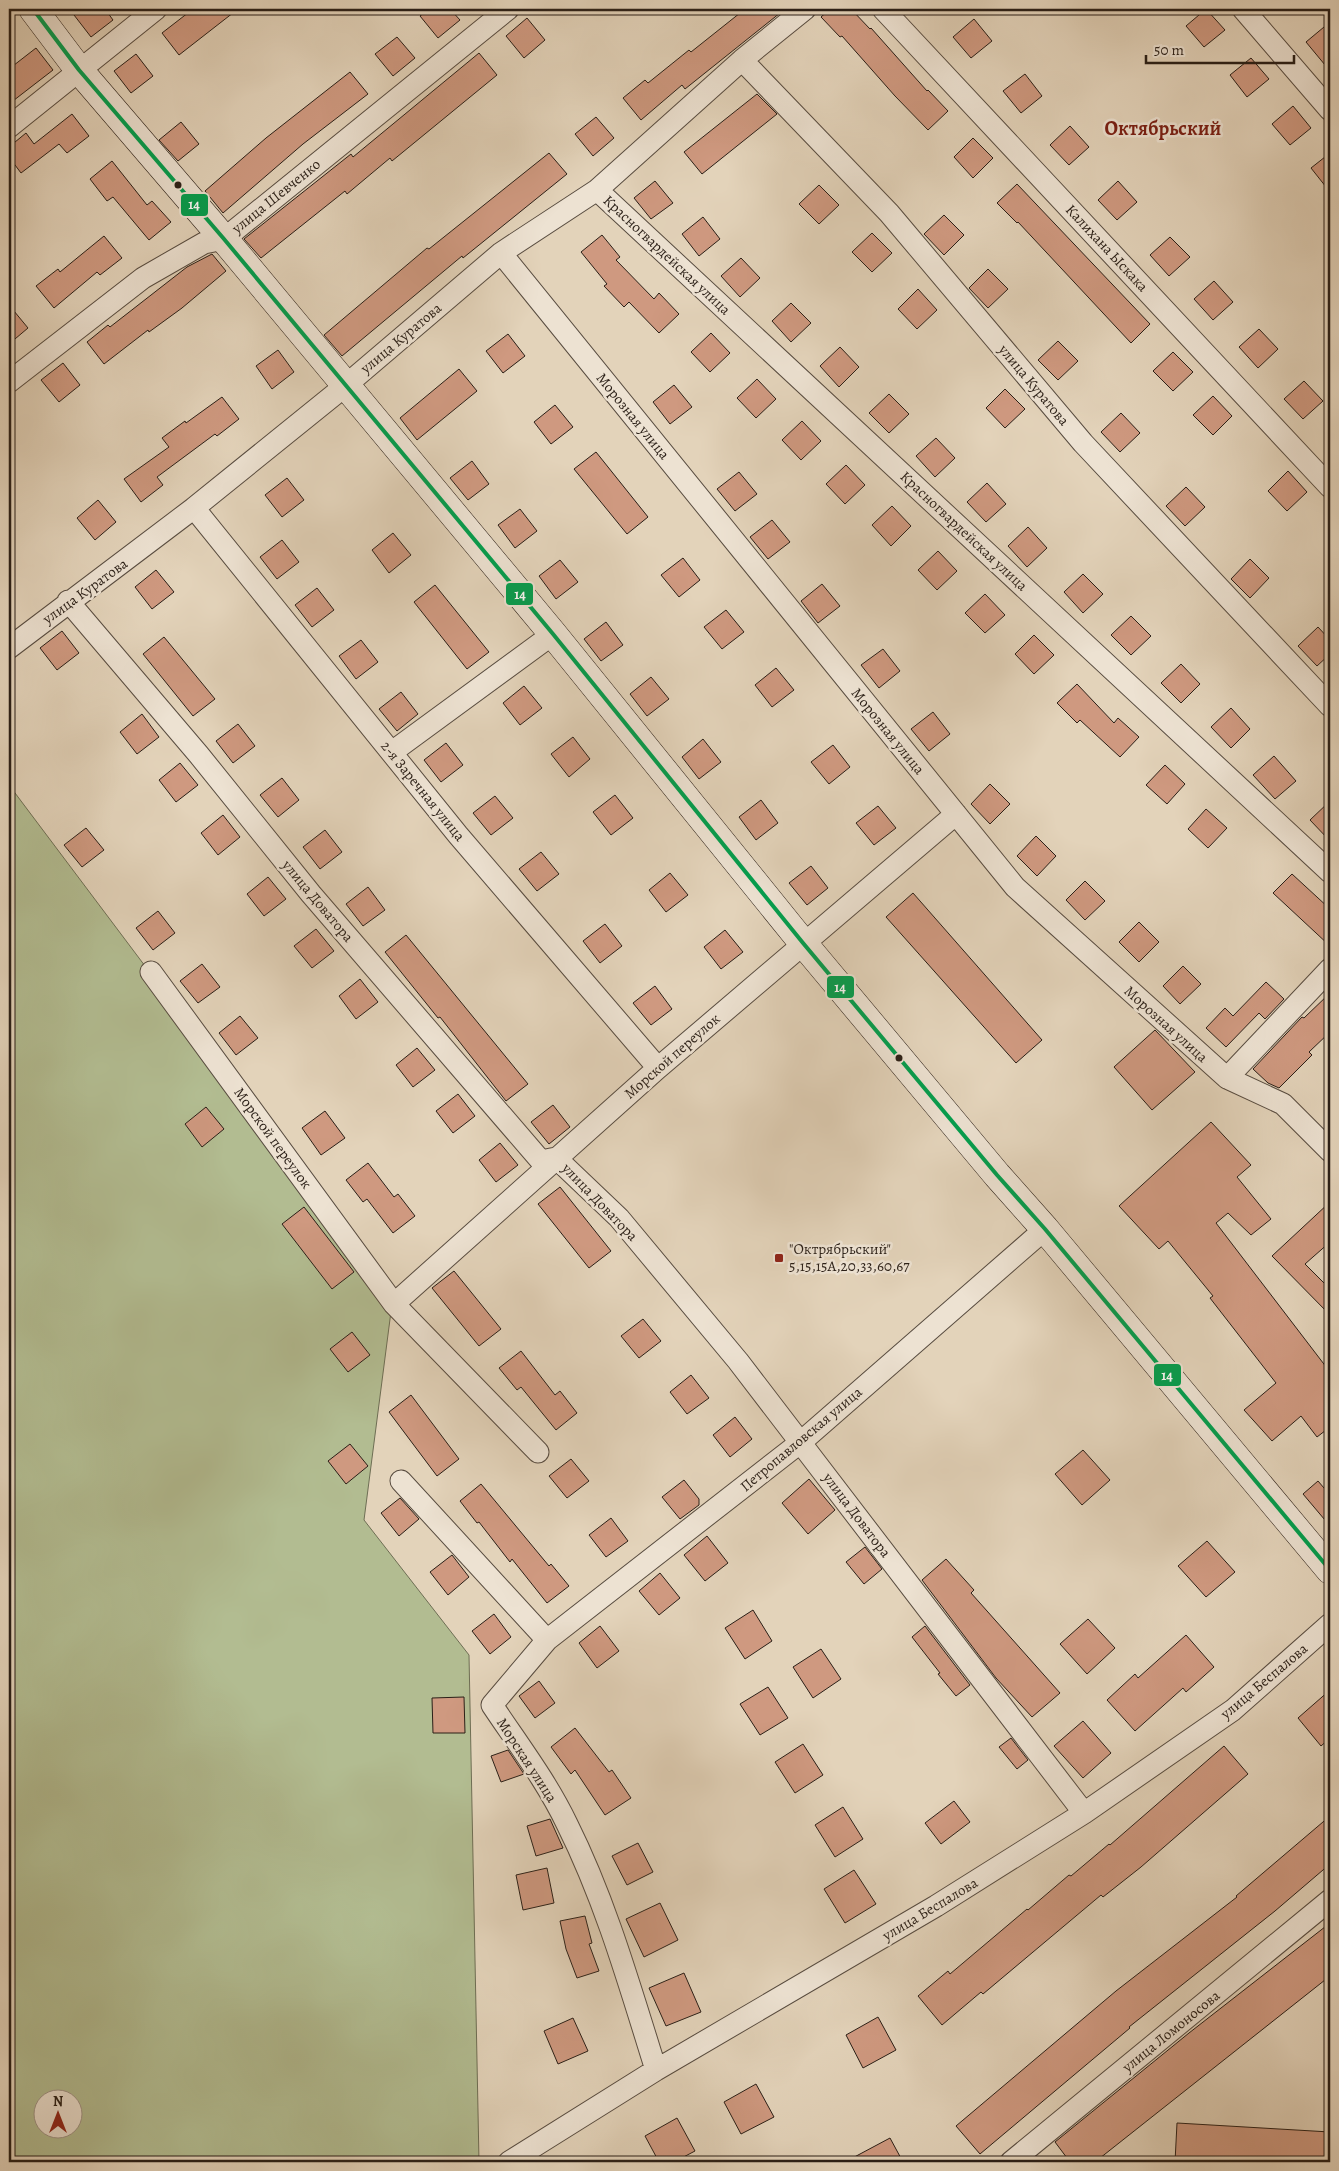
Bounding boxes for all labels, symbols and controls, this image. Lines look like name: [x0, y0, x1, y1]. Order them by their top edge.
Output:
scale bar: [1146, 32, 1294, 64]
text: 50 m: [1154, 40, 1184, 60]
district label: Октябрьский: [1105, 115, 1222, 142]
street label: улица Шевченко: [227, 154, 325, 239]
unlabelled marker: [173, 180, 183, 190]
street label: Красногвардейская улица: [599, 191, 735, 319]
line badge: 14: [180, 193, 209, 217]
text: 14: [188, 195, 200, 214]
street label: Калихана Ыскака: [1061, 200, 1153, 296]
street label: улица Куратова: [355, 298, 446, 379]
street label: улица Куратова: [993, 339, 1074, 430]
street label: Морозная улица: [592, 368, 674, 464]
street label: Красногвардейская улица: [896, 467, 1032, 595]
street label: улица Куратова: [38, 553, 132, 629]
line badge: 14: [505, 582, 534, 606]
text: 14: [514, 585, 526, 604]
street label: Морозная улица: [847, 683, 929, 779]
street label: 2-я Заречная улица: [376, 737, 470, 845]
street label: улица Доватора: [277, 855, 358, 946]
line badge: 14: [826, 975, 855, 999]
text: 14: [834, 978, 846, 997]
street label: Морозная улица: [1120, 981, 1212, 1067]
street label: Морской переулок: [620, 1009, 724, 1103]
unlabelled marker: [894, 1053, 904, 1063]
street label: Морской переулок: [229, 1083, 317, 1193]
street label: улица Доватора: [557, 1158, 643, 1246]
place label: "Октрябрьский" 5,15,15А,20,33,60,67: [789, 1239, 910, 1276]
marker: "Октрябрьский" 5,15,15А,20,33,60,67: [773, 1252, 785, 1264]
line badge: 14: [1153, 1363, 1182, 1387]
text: 14: [1161, 1366, 1173, 1385]
street label: Петропавловская улица: [736, 1382, 866, 1496]
street label: улица Доватора: [818, 1468, 896, 1562]
street label: улица Беспалова: [1215, 1639, 1312, 1724]
street label: Морская улица: [492, 1714, 562, 1806]
street label: улица Беспалова: [878, 1873, 982, 1946]
street label: улица Ломоносова: [1117, 1985, 1224, 2077]
north arrow: [32, 2088, 82, 2138]
text: N: [53, 2092, 63, 2111]

